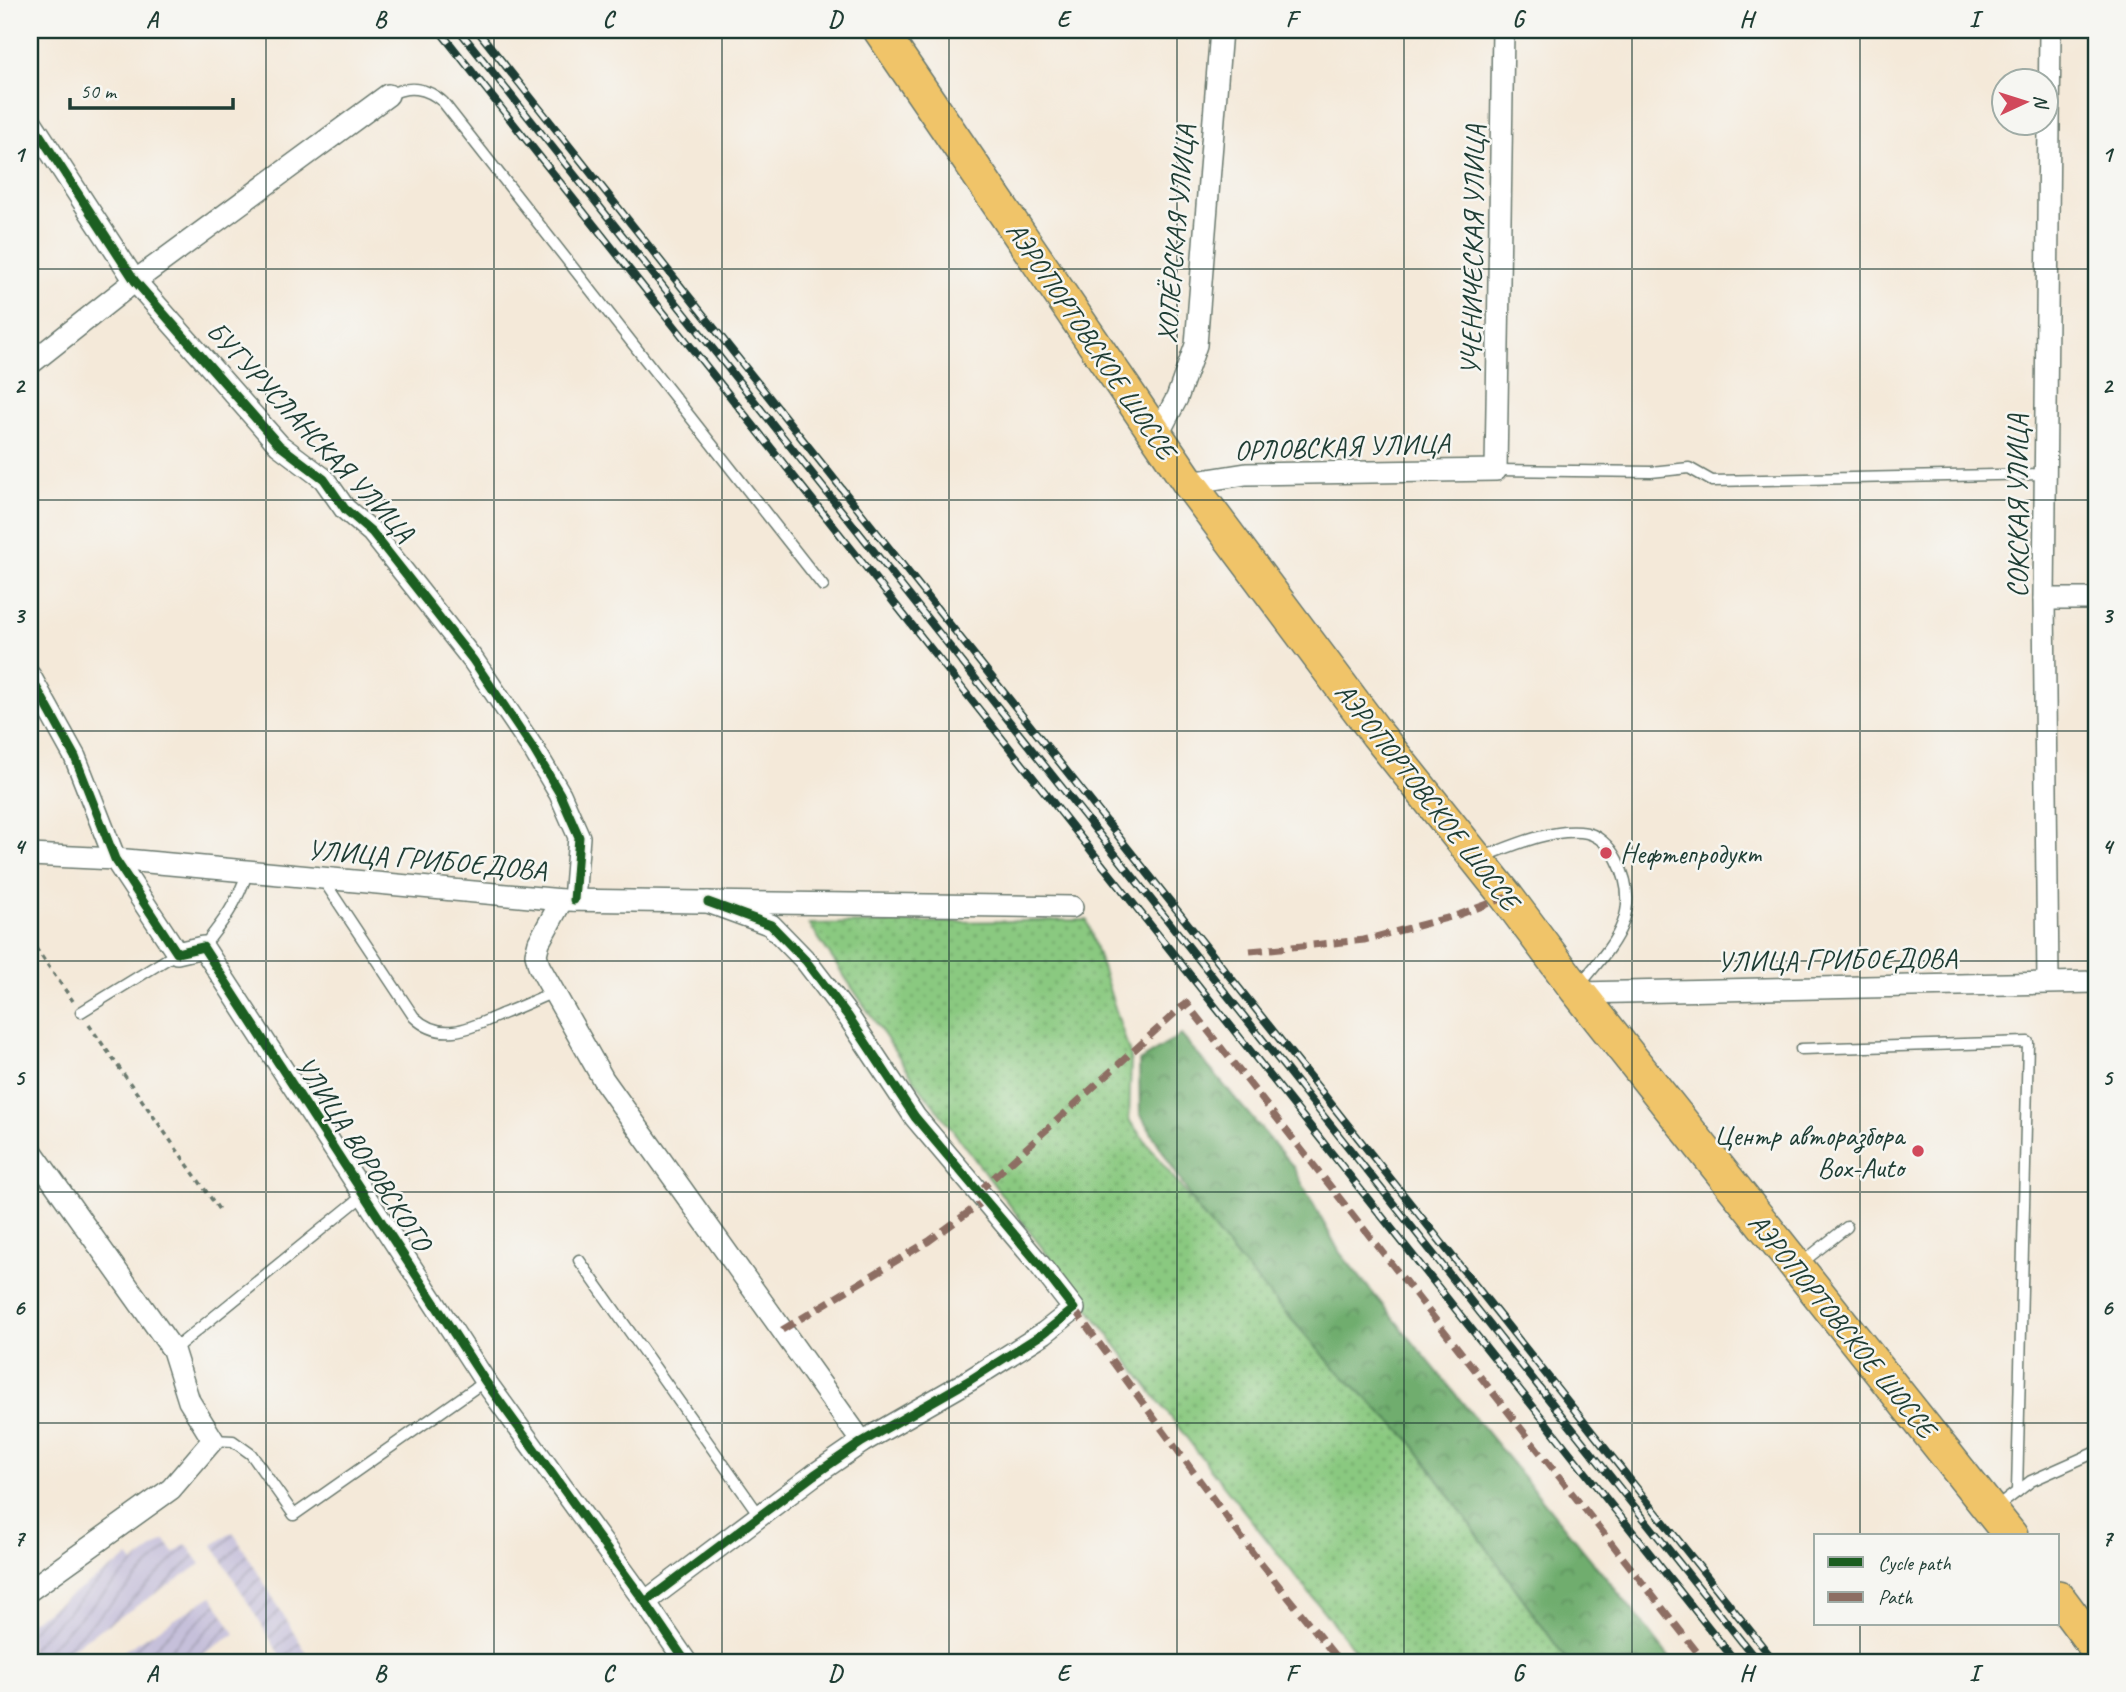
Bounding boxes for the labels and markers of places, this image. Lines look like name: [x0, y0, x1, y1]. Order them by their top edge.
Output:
place label: Нефтепродукт: [1620, 836, 1762, 871]
marker: Нефтепродукт: [1598, 845, 1614, 861]
place label: Центр авторазбора Box-Auto: [1714, 1118, 1907, 1185]
marker: Центр авторазбора Box-Auto: [1910, 1143, 1926, 1159]

